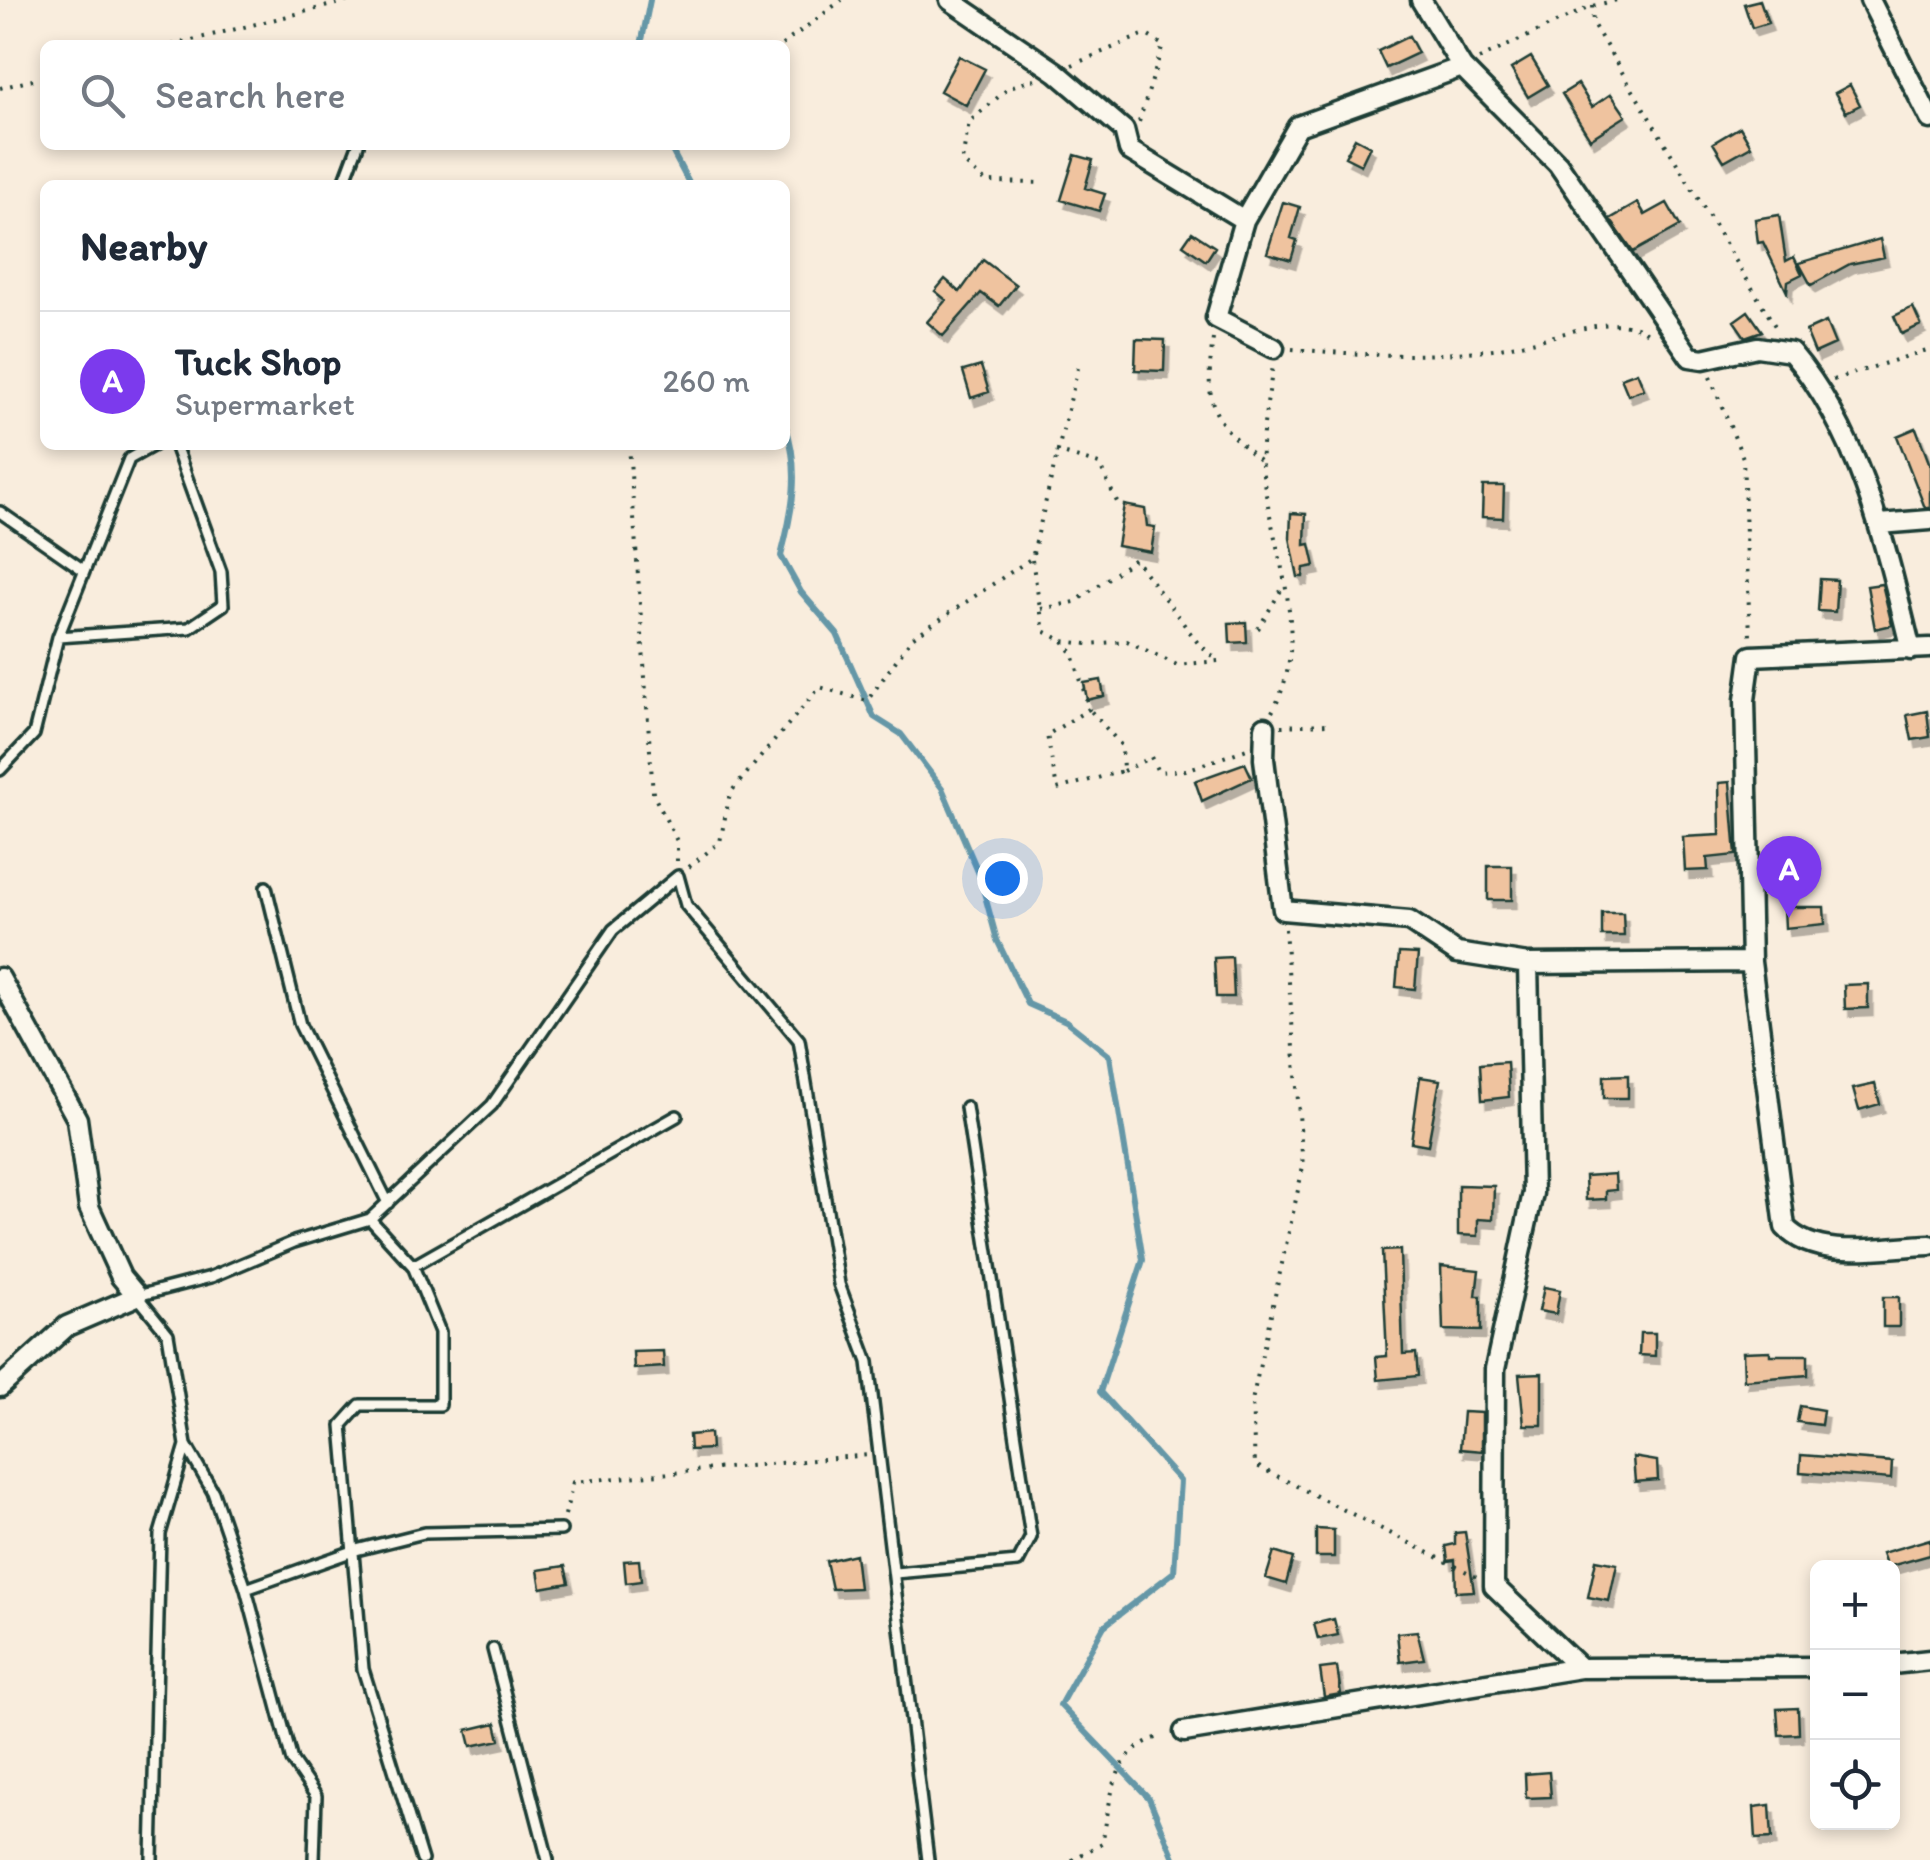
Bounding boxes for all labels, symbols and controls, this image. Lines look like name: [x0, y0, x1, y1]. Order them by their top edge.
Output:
search box: [40, 40, 790, 150]
icon: search: [75, 68, 130, 123]
text: Search here: [155, 72, 346, 118]
text: Nearby: [80, 220, 207, 271]
text: Tuck Shop: [175, 339, 341, 385]
text: A: [102, 362, 123, 400]
text: 260 m: [662, 362, 750, 400]
text: Supermarket: [175, 385, 355, 423]
pin: A: [1756, 836, 1822, 918]
your location: [977, 853, 1028, 904]
map controls: [1810, 1560, 1900, 1830]
button: +: [1810, 1560, 1900, 1650]
button: −: [1810, 1650, 1900, 1740]
button: locate: [1810, 1740, 1900, 1830]

